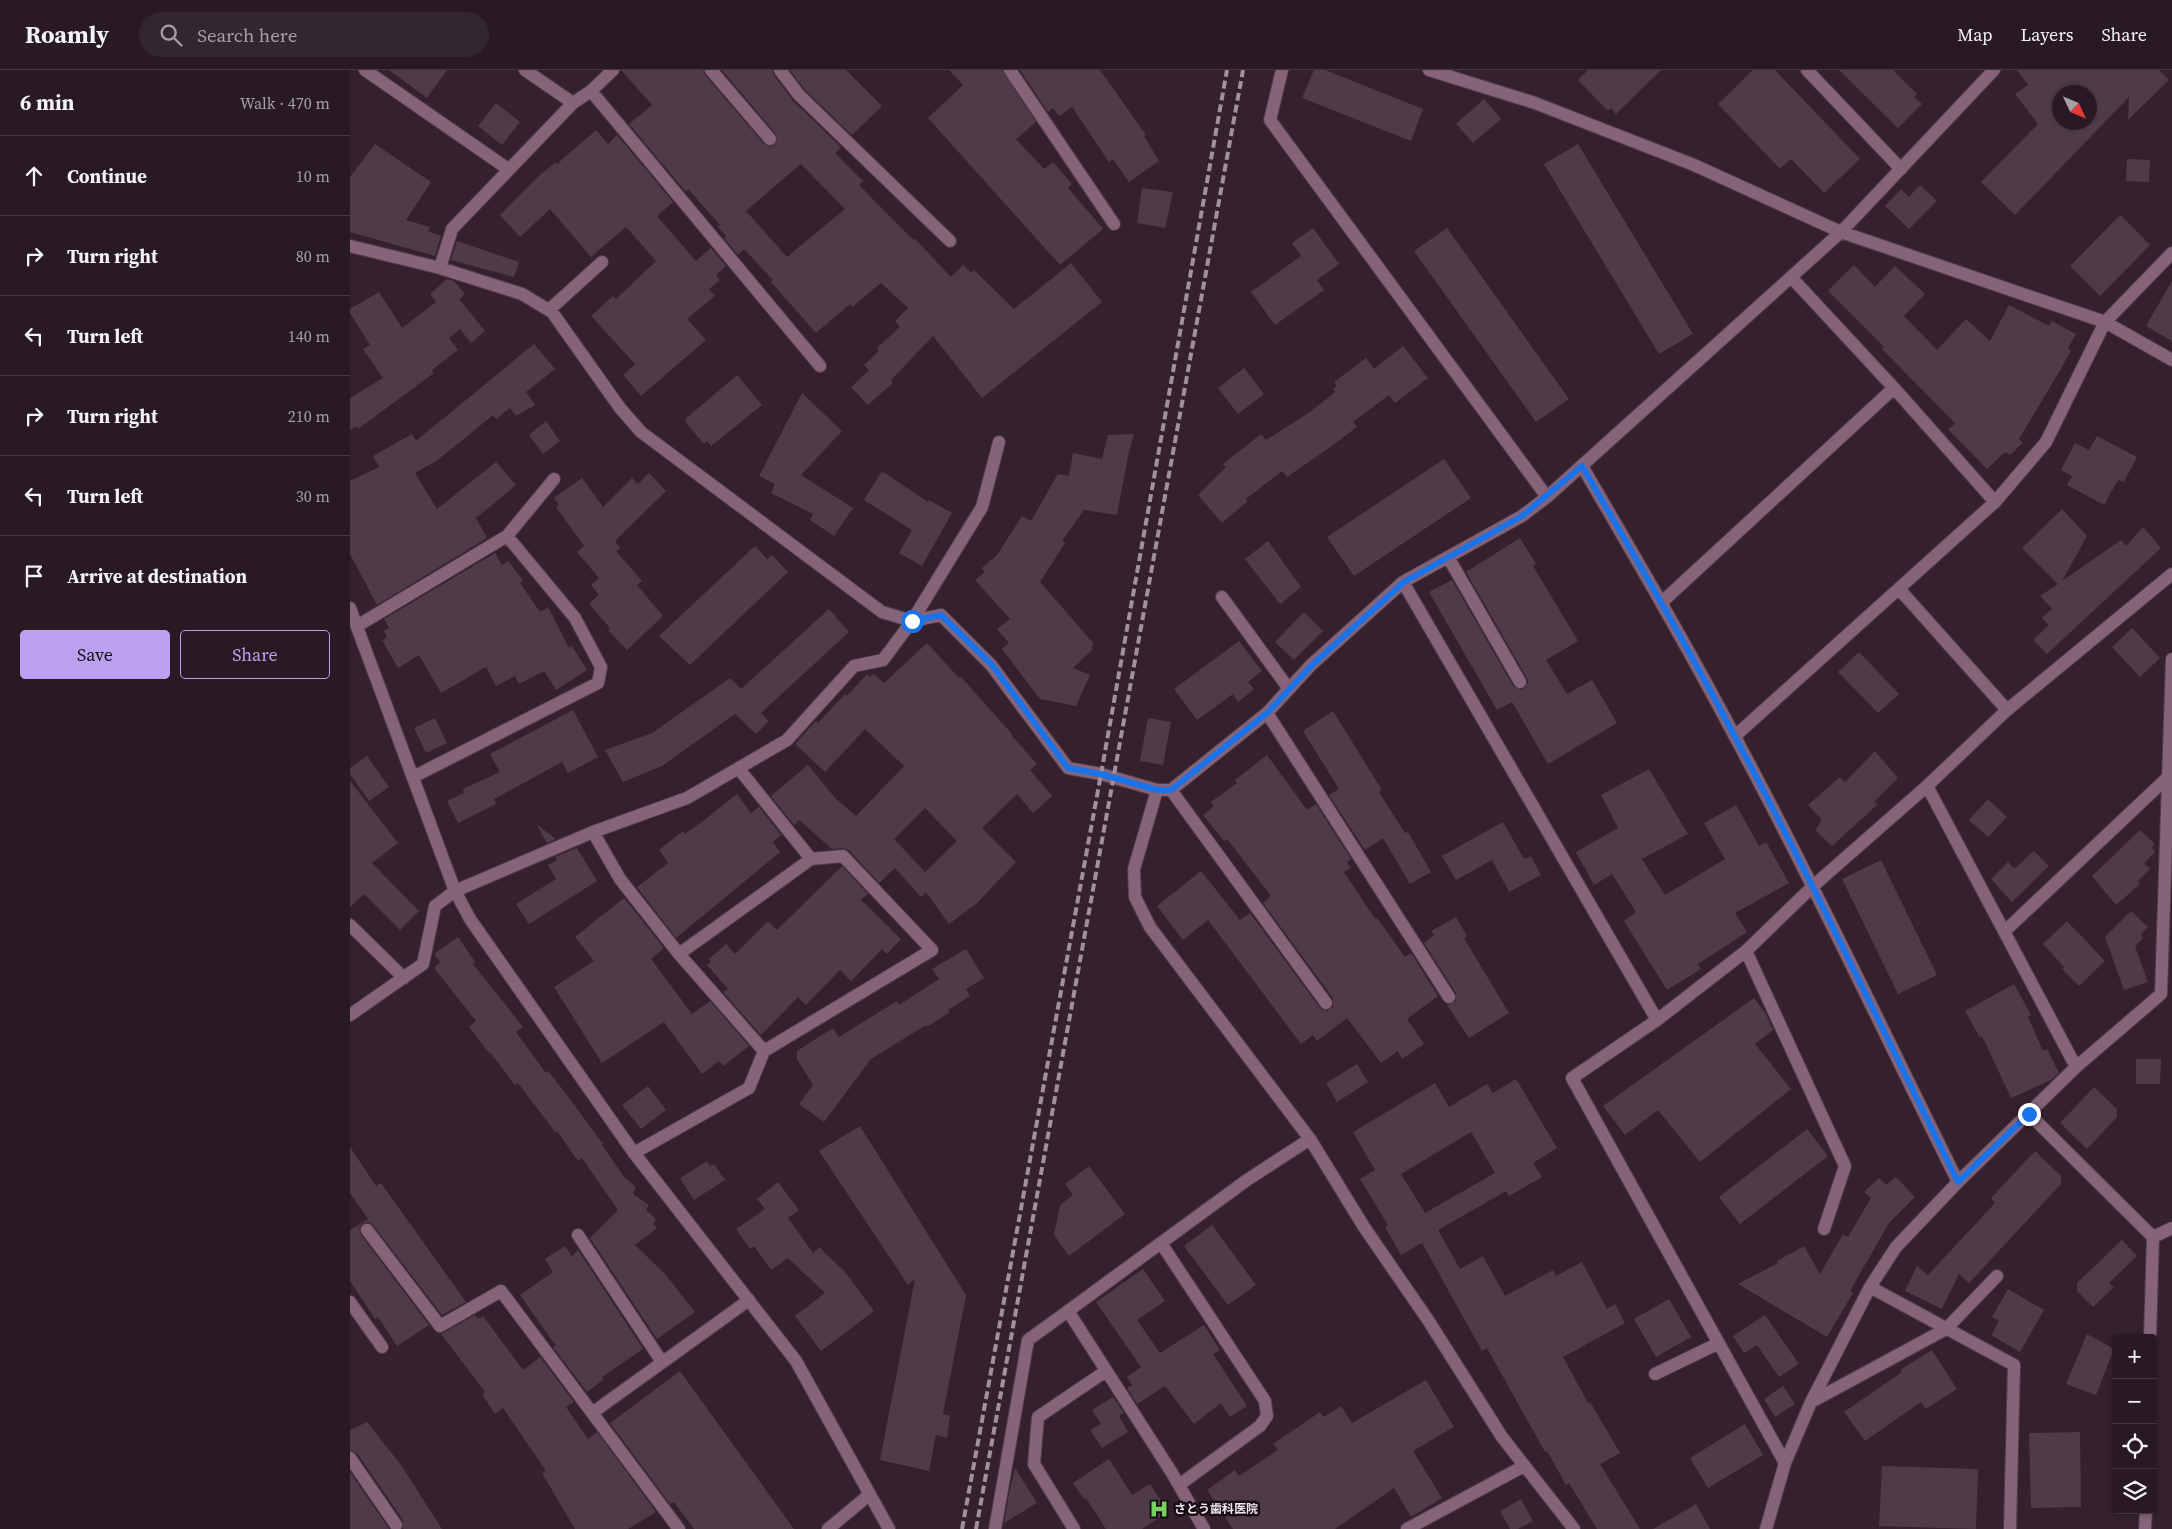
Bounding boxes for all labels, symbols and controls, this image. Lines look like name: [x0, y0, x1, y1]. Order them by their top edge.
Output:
search box: [139, 12, 489, 57]
text: Roamly: [25, 18, 109, 51]
icon: search: [157, 21, 185, 49]
text: Search here: [197, 22, 297, 48]
text: Map: [1957, 22, 1992, 47]
text: Layers: [2020, 22, 2073, 47]
text: Share: [2101, 22, 2147, 47]
north arrow: [2052, 85, 2097, 130]
text: 6 min: [20, 88, 75, 117]
text: Walk · 470 m: [240, 92, 330, 114]
icon: ahead: [20, 162, 48, 190]
text: Continue: [67, 163, 147, 189]
text: 10 m: [296, 165, 330, 187]
icon: right: [20, 242, 48, 270]
text: Turn right: [67, 243, 158, 269]
text: 80 m: [296, 245, 330, 267]
icon: left: [20, 322, 48, 350]
text: Turn left: [67, 323, 143, 349]
text: 140 m: [288, 325, 330, 347]
icon: right: [20, 402, 48, 430]
text: Turn right: [67, 403, 158, 429]
text: 210 m: [288, 405, 330, 427]
icon: left: [20, 482, 48, 510]
text: Turn left: [67, 483, 143, 509]
text: 30 m: [296, 485, 330, 507]
icon: arrive: [20, 562, 48, 590]
text: Arrive at destination: [67, 563, 247, 589]
route start: [901, 610, 924, 633]
button: Save: [20, 630, 170, 679]
button: Share: [180, 630, 330, 679]
route end: [2018, 1103, 2041, 1126]
map controls: [2112, 1334, 2157, 1514]
button: +: [2112, 1334, 2157, 1379]
button: −: [2112, 1379, 2157, 1424]
button: locate: [2112, 1424, 2157, 1469]
button: layers: [2112, 1469, 2157, 1514]
hospital icon: さとう歯科医院: [1148, 1498, 1170, 1520]
place label: さとう歯科医院: [1174, 1501, 1258, 1517]

